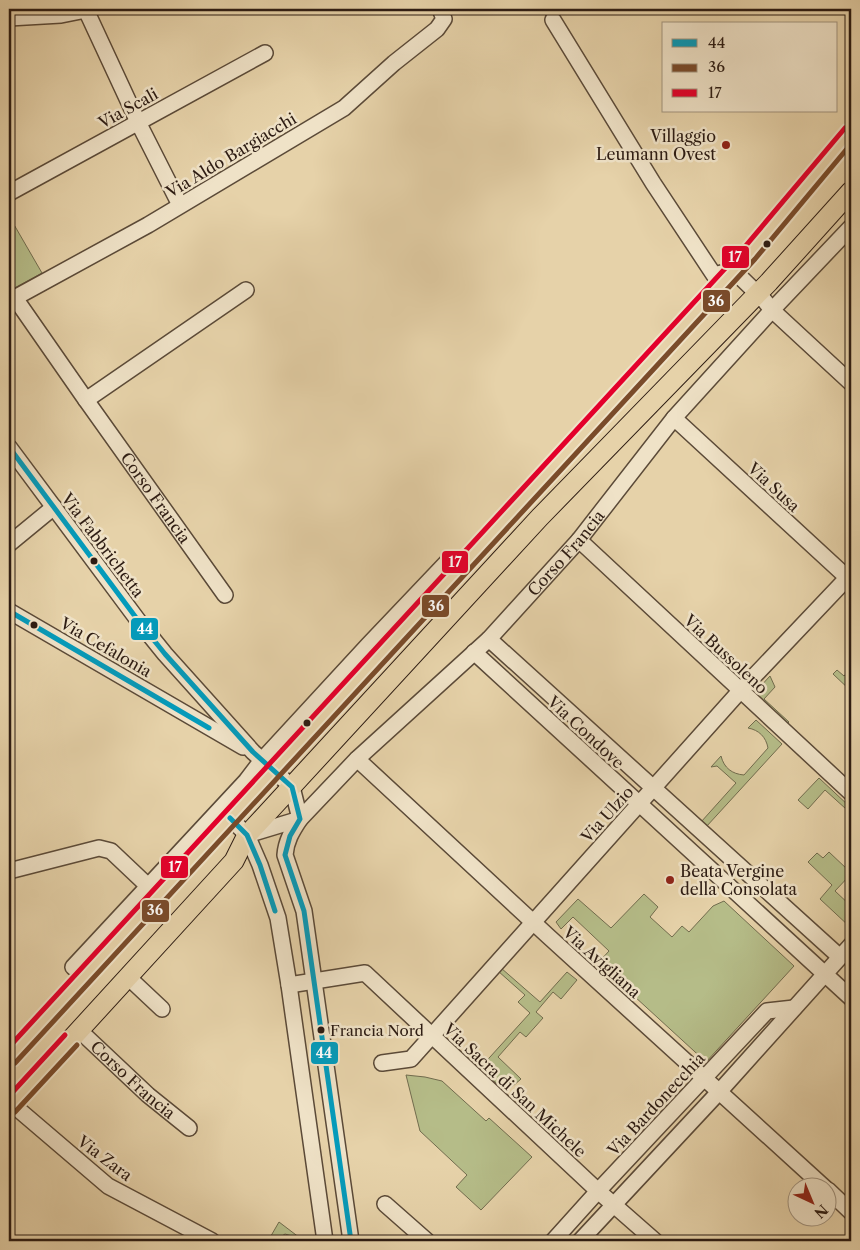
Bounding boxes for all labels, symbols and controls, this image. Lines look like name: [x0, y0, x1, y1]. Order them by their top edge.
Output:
legend: [662, 22, 838, 112]
text: 44: [708, 33, 725, 52]
text: 36: [708, 57, 725, 76]
street label: Via Scali: [94, 83, 161, 133]
text: 17: [708, 83, 722, 102]
street label: Via Aldo Bargiacchi: [161, 108, 300, 202]
place label: Villaggio Leumann Ovest: [596, 126, 716, 164]
marker: Villaggio Leumann Ovest: [720, 139, 732, 151]
unlabelled marker: [762, 239, 772, 249]
line badge: 17: [721, 245, 750, 269]
text: 17: [728, 248, 742, 266]
line badge: 36: [702, 289, 731, 313]
text: 36: [708, 292, 724, 310]
street label: Corso Francia: [116, 448, 195, 548]
street label: Via Susa: [743, 457, 805, 516]
street label: Via Fabbrichetta: [57, 488, 149, 601]
street label: Corso Francia: [523, 506, 609, 600]
line badge: 17: [441, 550, 469, 574]
text: 17: [448, 553, 462, 571]
unlabelled marker: [89, 556, 99, 566]
line badge: 36: [421, 594, 450, 618]
text: 36: [428, 597, 444, 615]
street label: Via Bussoleno: [679, 609, 772, 698]
street label: Via Cefalonia: [56, 612, 156, 682]
line badge: 44: [130, 617, 159, 641]
unlabelled marker: [29, 620, 39, 630]
text: 44: [137, 620, 153, 638]
street label: Via Condove: [543, 691, 628, 773]
unlabelled marker: [302, 718, 312, 728]
street label: Via Ulzio: [576, 782, 638, 847]
line badge: 17: [160, 855, 189, 879]
text: 17: [168, 858, 182, 876]
place label: Beata Vergine della Consolata: [680, 861, 798, 899]
marker: Beata Vergine della Consolata: [664, 874, 676, 886]
line badge: 36: [141, 899, 170, 923]
text: 36: [147, 901, 163, 919]
street label: Via Avigliana: [558, 921, 645, 1002]
street label: Via Sacra di San Michele: [439, 1018, 590, 1161]
place label: Francia Nord: [330, 1021, 424, 1040]
marker: Francia Nord: [316, 1025, 326, 1035]
street label: Corso Francia: [87, 1036, 180, 1123]
line badge: 44: [310, 1041, 339, 1065]
text: 44: [316, 1044, 332, 1062]
street label: Via Bardonecchia: [602, 1048, 709, 1160]
street label: Via Zara: [73, 1130, 137, 1185]
north arrow: [788, 1178, 838, 1228]
text: N: [810, 1201, 832, 1222]

